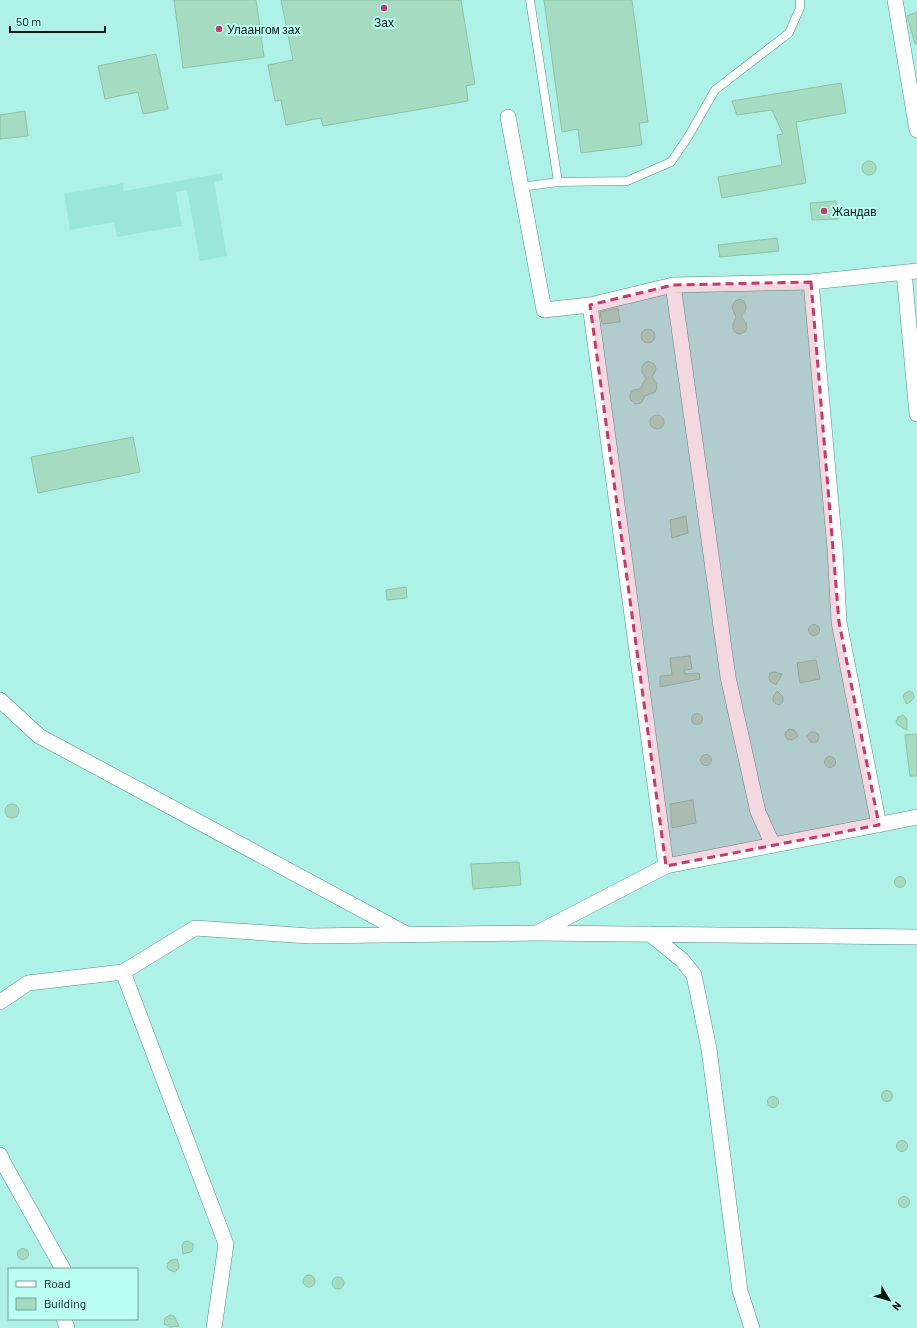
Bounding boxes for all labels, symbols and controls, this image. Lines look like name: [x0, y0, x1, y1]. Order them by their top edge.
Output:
marker: Зах: [379, 3, 389, 13]
scale bar: [10, 8, 105, 34]
text: 50 m: [16, 14, 41, 28]
place label: Зах: [374, 15, 394, 29]
place label: Улаангом зах: [227, 22, 300, 36]
marker: Улаангом зах: [214, 24, 224, 34]
place label: Жандав: [832, 204, 877, 219]
marker: Жандав: [819, 206, 829, 216]
legend: [8, 1268, 138, 1320]
text: Road: [44, 1276, 71, 1290]
north arrow: [869, 1280, 909, 1320]
text: Building: [44, 1296, 86, 1310]
text: N: [890, 1300, 905, 1313]

